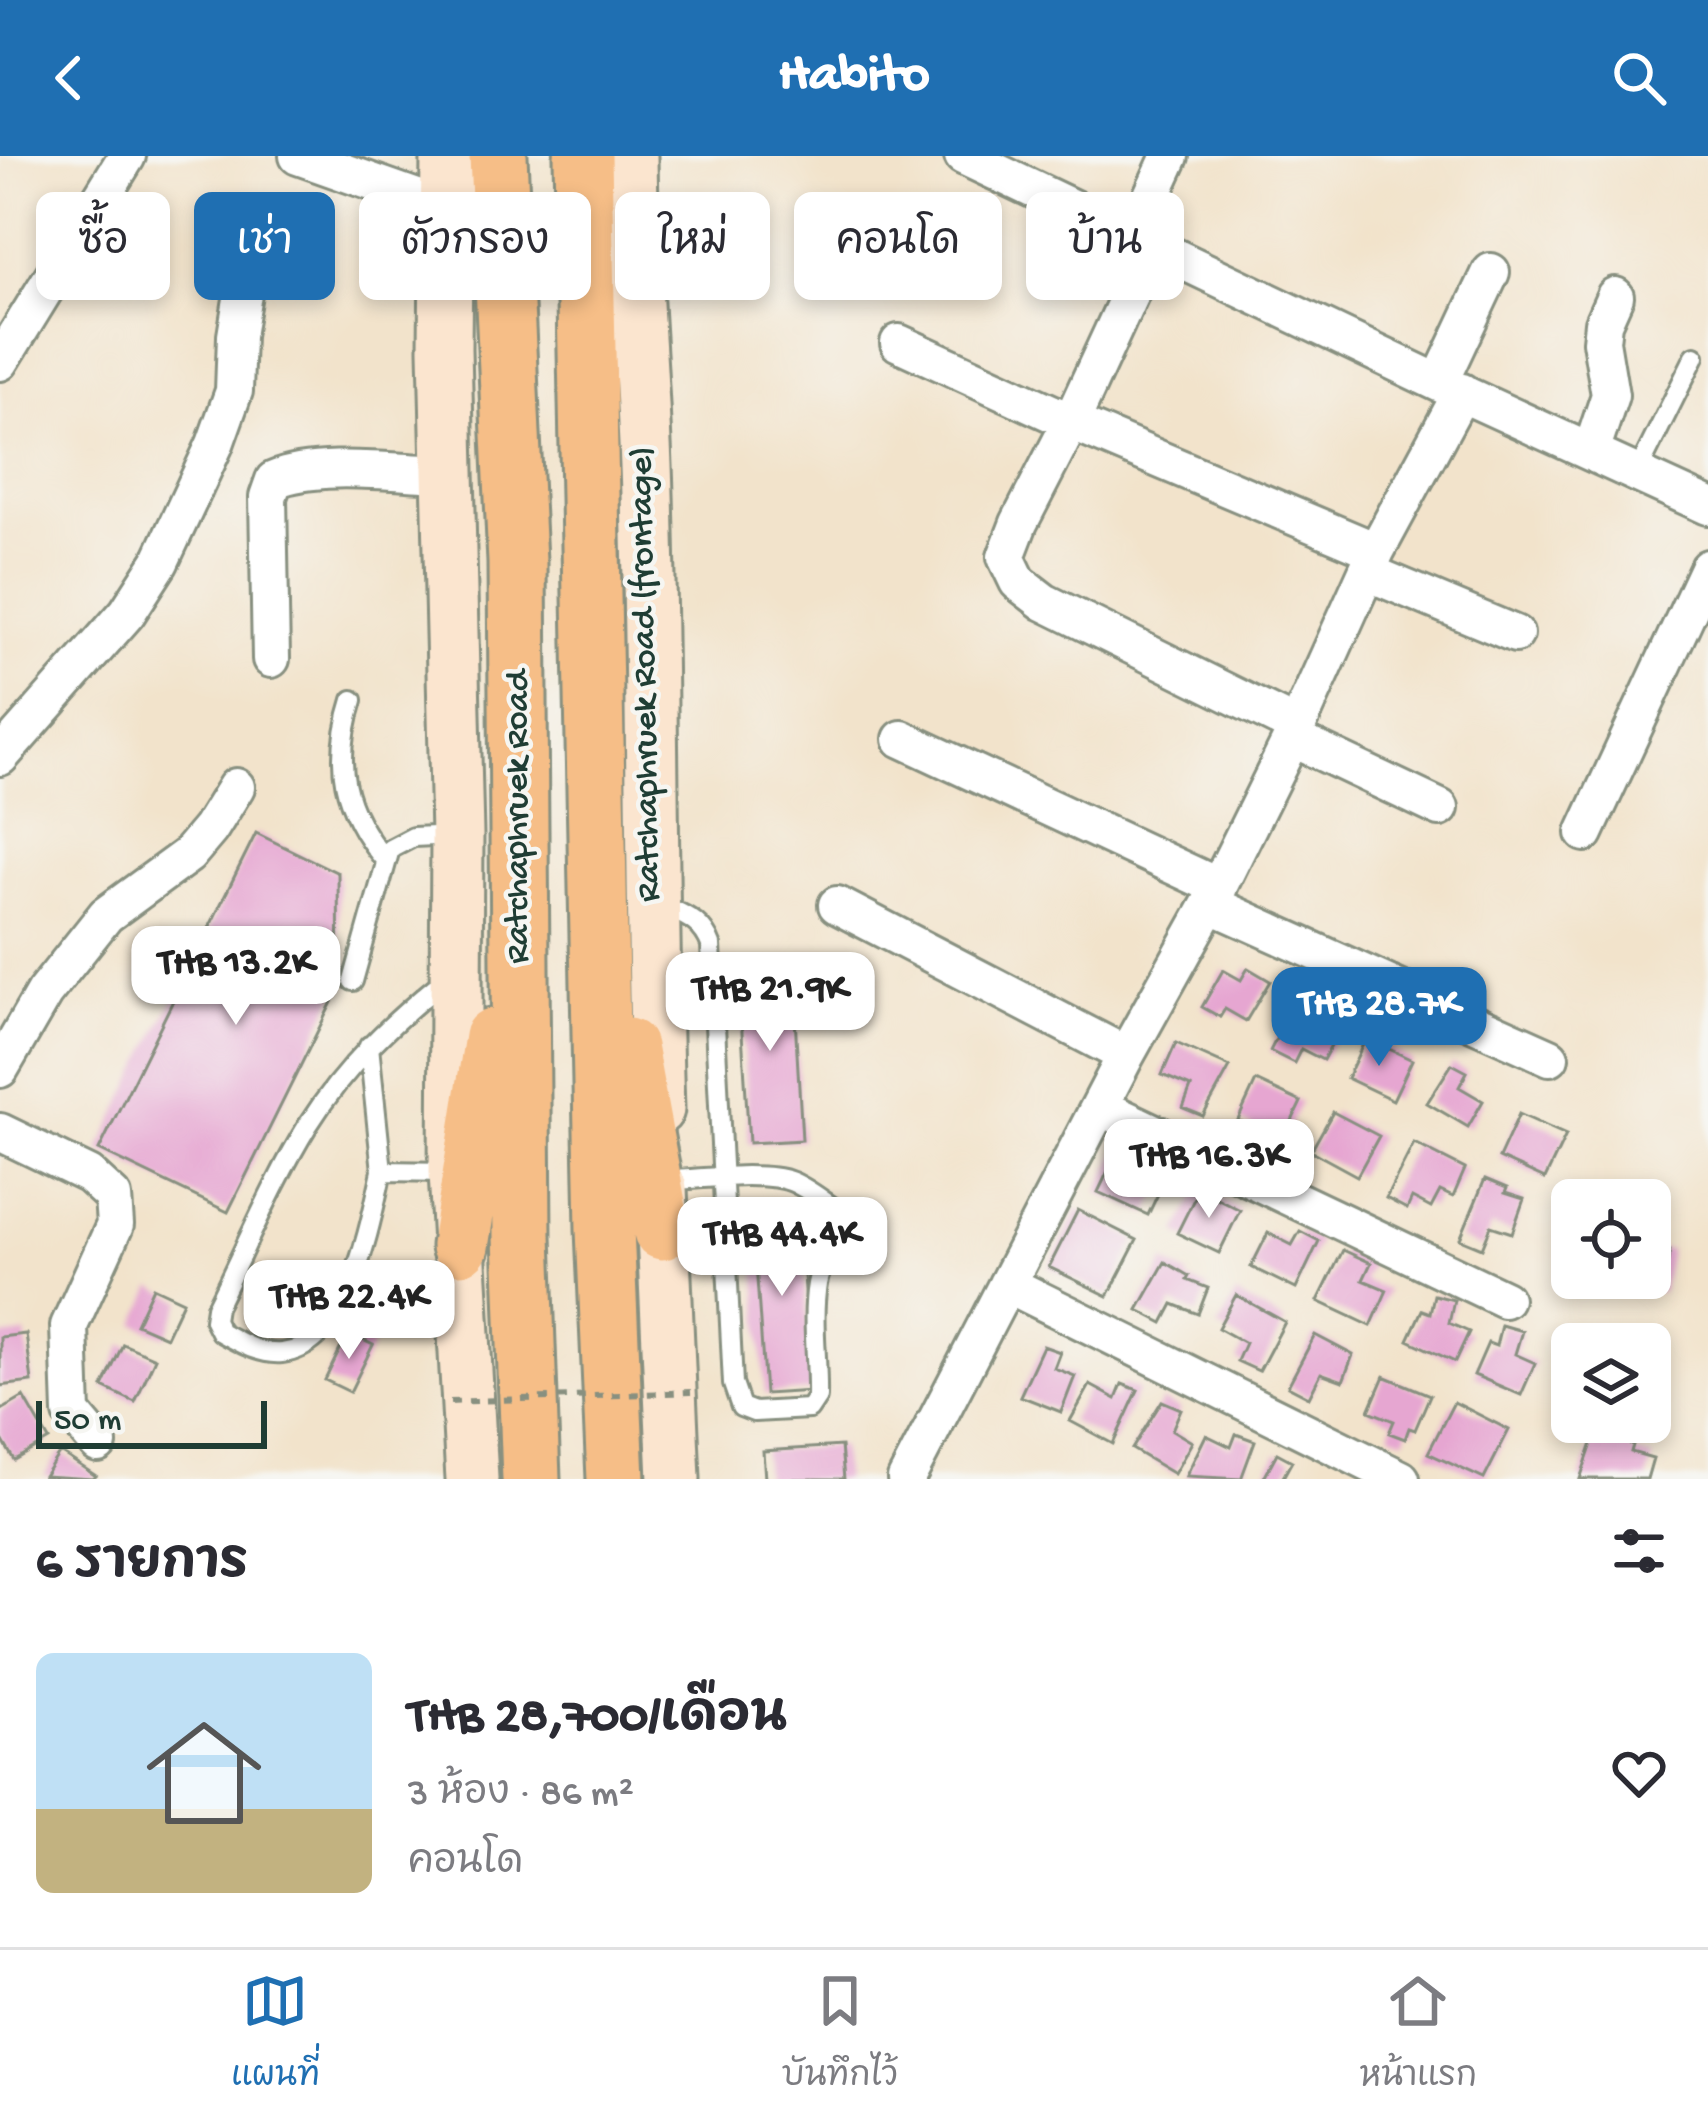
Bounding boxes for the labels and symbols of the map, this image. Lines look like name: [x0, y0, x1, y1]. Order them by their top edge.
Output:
street label: Ratchaphruek Road (frontage): [622, 446, 672, 902]
street label: Ratchaphruek Road: [498, 667, 541, 964]
pin: THB 13.2K: [99, 926, 373, 1028]
pin: THB 21.9K: [633, 952, 907, 1054]
pin: THB 28.7K: [1242, 967, 1516, 1069]
pin: THB 16.3K: [1072, 1119, 1346, 1221]
pin: THB 44.4K: [645, 1197, 919, 1299]
pin: THB 22.4K: [212, 1260, 486, 1362]
scale bar: [36, 1395, 267, 1448]

